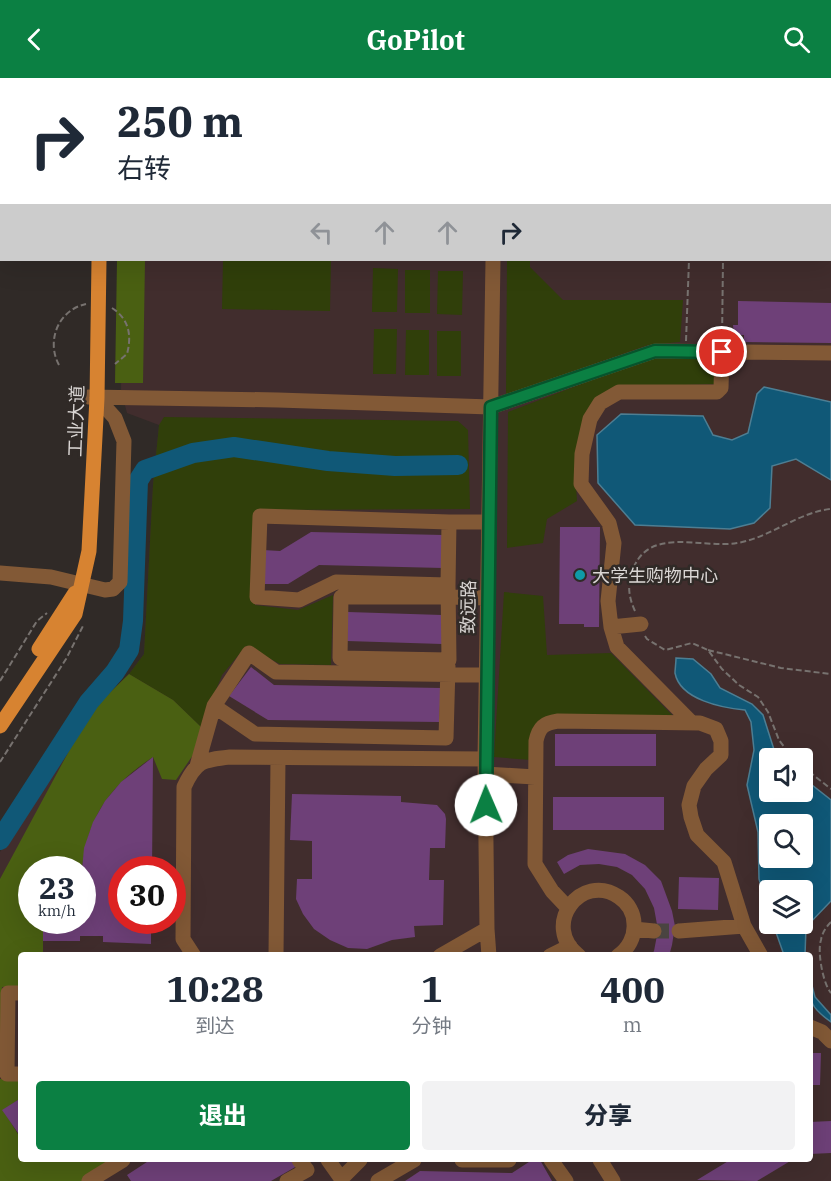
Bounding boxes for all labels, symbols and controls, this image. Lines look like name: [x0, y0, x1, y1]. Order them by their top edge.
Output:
text: GoPilot: [366, 22, 465, 57]
icon: back: [18, 23, 51, 56]
icon: search: [780, 23, 813, 56]
text: 250 m: [117, 94, 243, 149]
icon: right: [18, 102, 96, 180]
text: 右转: [117, 150, 171, 185]
icon: left: [305, 216, 338, 249]
icon: ahead: [368, 216, 401, 249]
icon: ahead: [431, 216, 464, 249]
icon: right: [494, 216, 527, 249]
pin: [696, 326, 747, 377]
icon: arrive: [705, 335, 738, 368]
street label: 工业大道: [63, 385, 89, 457]
place label: 大学生购物中心: [592, 564, 718, 587]
marker: 大学生购物中心: [573, 568, 587, 582]
street label: 致远路: [456, 580, 480, 634]
map controls: [759, 748, 813, 934]
button: sound: [759, 748, 813, 802]
position arrow: [454, 773, 518, 837]
button: search: [759, 814, 813, 868]
speed limit sign: 30: [108, 856, 186, 934]
text: 23: [39, 868, 75, 907]
button: layers: [759, 880, 813, 934]
text: km/h: [38, 901, 76, 920]
text: 10:28: [166, 965, 264, 1012]
text: 1: [421, 965, 443, 1012]
text: 400: [600, 966, 665, 1013]
text: m: [623, 1011, 642, 1038]
text: 到达: [195, 1012, 235, 1039]
text: 分钟: [412, 1012, 452, 1039]
button: 退出: [36, 1081, 410, 1150]
button: 分享: [422, 1081, 795, 1150]

